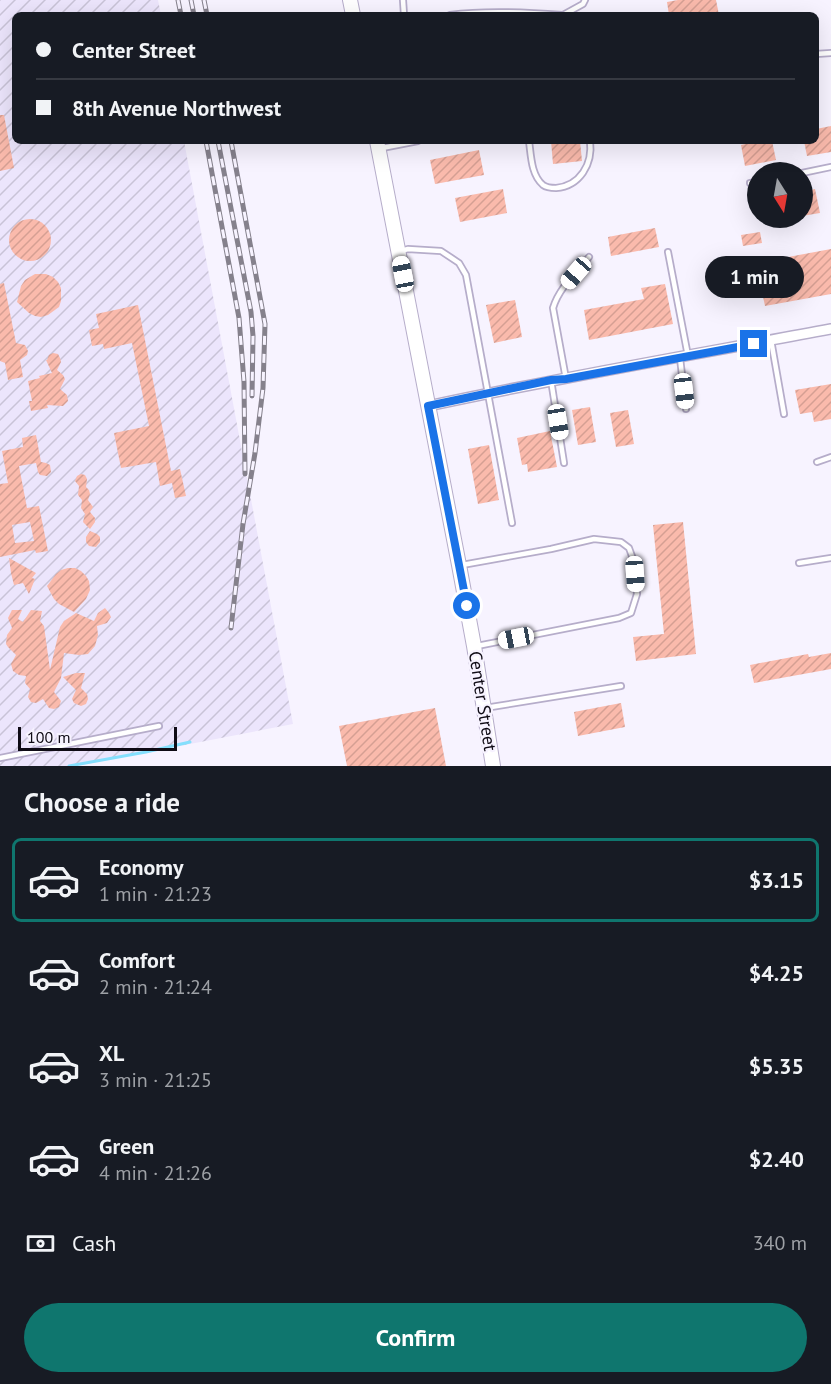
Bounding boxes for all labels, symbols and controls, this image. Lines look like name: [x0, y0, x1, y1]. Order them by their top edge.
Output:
text: Center Street: [72, 36, 196, 64]
text: 8th Avenue Northwest: [72, 94, 281, 122]
north arrow: [747, 162, 813, 228]
map controls: [747, 162, 813, 228]
car: [557, 254, 595, 292]
car: [391, 255, 415, 293]
callout: 1 min: [704, 257, 804, 299]
text: 1 min: [730, 264, 779, 290]
route end: [740, 330, 767, 357]
car: [673, 372, 695, 410]
car: [546, 403, 570, 441]
car: [625, 555, 645, 593]
route start: [453, 592, 480, 619]
car: [497, 626, 535, 650]
street label: Center Street: [464, 650, 502, 752]
scale bar: [18, 724, 177, 752]
text: 100 m: [27, 727, 70, 747]
text: Choose a ride: [24, 785, 180, 819]
icon: car: [27, 853, 81, 907]
text: Economy: [99, 853, 183, 881]
text: $3.15: [749, 866, 804, 894]
text: 1 min · 21:23: [99, 881, 212, 907]
icon: car: [27, 946, 81, 1000]
text: Comfort: [99, 946, 175, 974]
text: $4.25: [749, 959, 804, 987]
text: 2 min · 21:24: [99, 974, 212, 1000]
icon: car: [27, 1039, 81, 1093]
text: XL: [99, 1039, 124, 1067]
text: $5.35: [749, 1052, 804, 1080]
text: 3 min · 21:25: [99, 1067, 212, 1093]
icon: car: [27, 1132, 81, 1186]
text: Green: [99, 1132, 154, 1160]
text: $2.40: [749, 1145, 804, 1173]
text: 4 min · 21:26: [99, 1160, 212, 1186]
icon: cash: [24, 1227, 57, 1260]
text: Cash: [72, 1229, 116, 1257]
text: 340 m: [753, 1230, 807, 1256]
button: Confirm: [24, 1303, 807, 1372]

